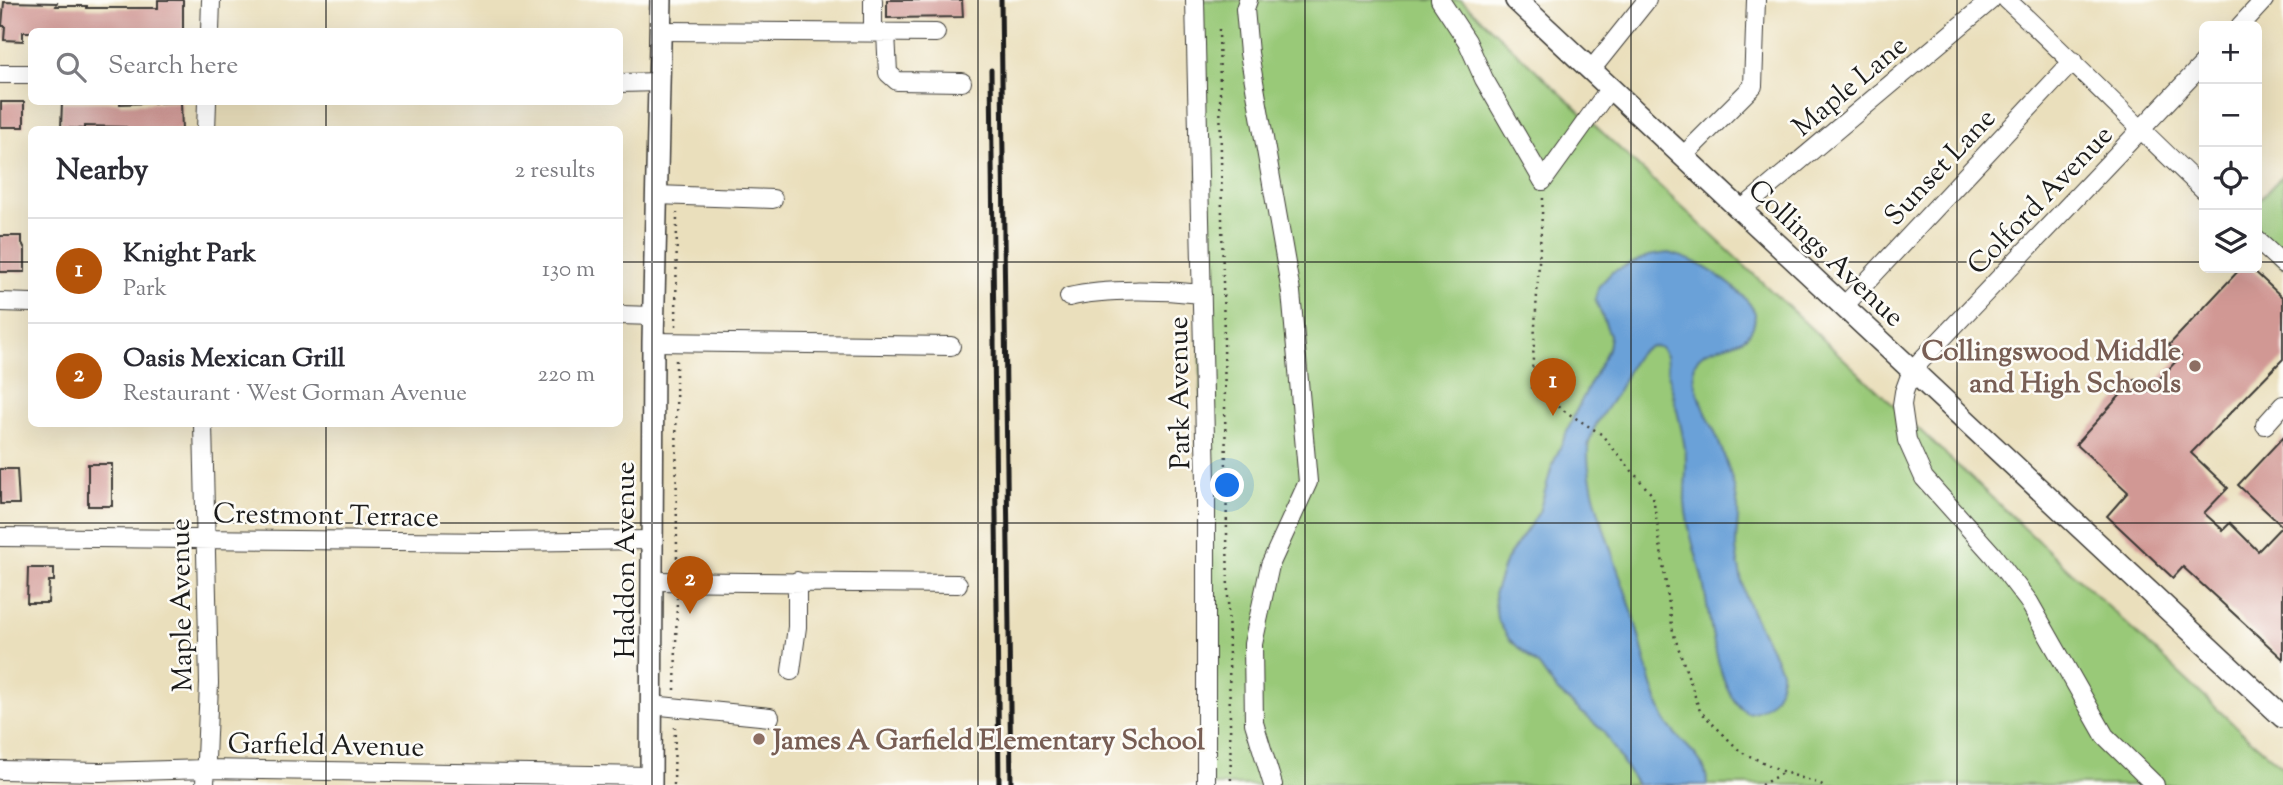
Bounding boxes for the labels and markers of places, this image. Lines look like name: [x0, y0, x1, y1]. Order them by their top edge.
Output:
place label: Collingswood Middle and High Schools: [1921, 333, 2181, 405]
pin: 1: [1530, 358, 1576, 416]
marker: Collingswood Middle and High Schools: [2187, 358, 2203, 374]
pin: 2: [667, 556, 713, 614]
place label: James A Garfield Elementary School: [771, 722, 1205, 762]
marker: James A Garfield Elementary School: [751, 731, 767, 747]

